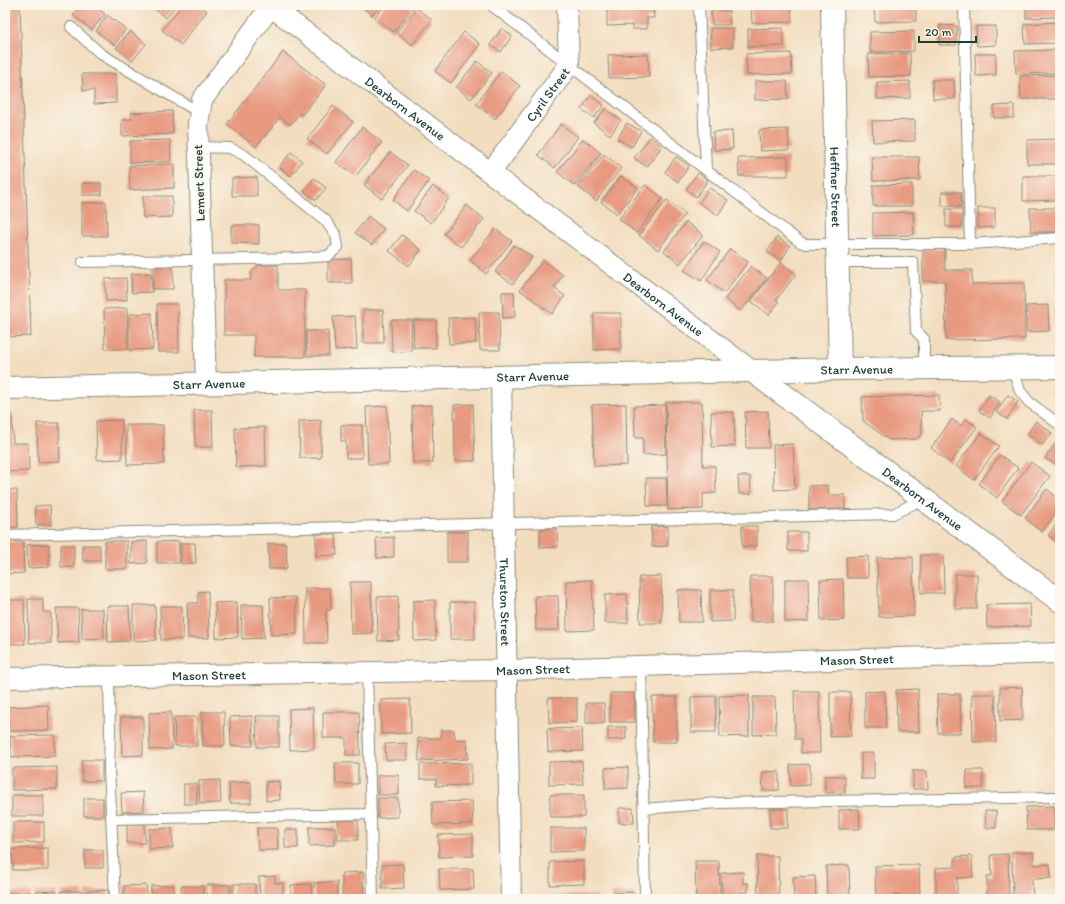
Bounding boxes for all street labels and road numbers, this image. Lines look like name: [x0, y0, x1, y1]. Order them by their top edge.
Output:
street label: Cyril Street: [523, 64, 572, 125]
street label: Dearborn Avenue: [362, 73, 448, 143]
street label: Lemert Street: [190, 144, 208, 222]
street label: Heffner Street: [828, 146, 844, 228]
street label: Dearborn Avenue: [621, 269, 707, 339]
street label: Starr Avenue: [820, 361, 893, 377]
street label: Starr Avenue: [496, 368, 569, 384]
street label: Starr Avenue: [172, 375, 245, 392]
street label: Dearborn Avenue: [879, 464, 966, 533]
street label: Thurston Street: [497, 558, 514, 646]
street label: Mason Street: [820, 651, 894, 668]
street label: Mason Street: [496, 661, 570, 678]
street label: Mason Street: [172, 667, 246, 683]

